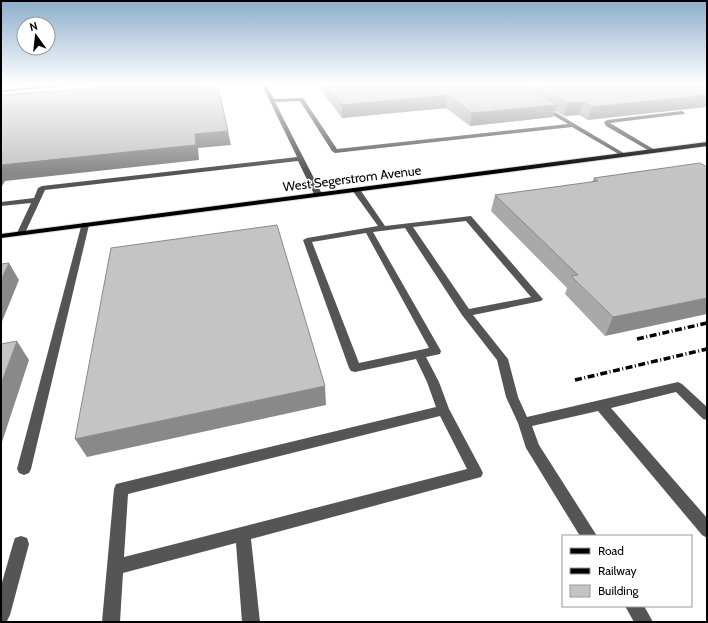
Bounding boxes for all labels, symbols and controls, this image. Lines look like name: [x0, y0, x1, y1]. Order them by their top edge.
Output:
north arrow: [16, 16, 56, 56]
text: N: [28, 19, 39, 34]
street label: West Segerstrom Avenue: [282, 162, 422, 194]
legend: [562, 535, 692, 607]
text: Road: [598, 543, 624, 558]
text: Railway: [598, 563, 636, 578]
text: Building: [598, 583, 640, 598]

